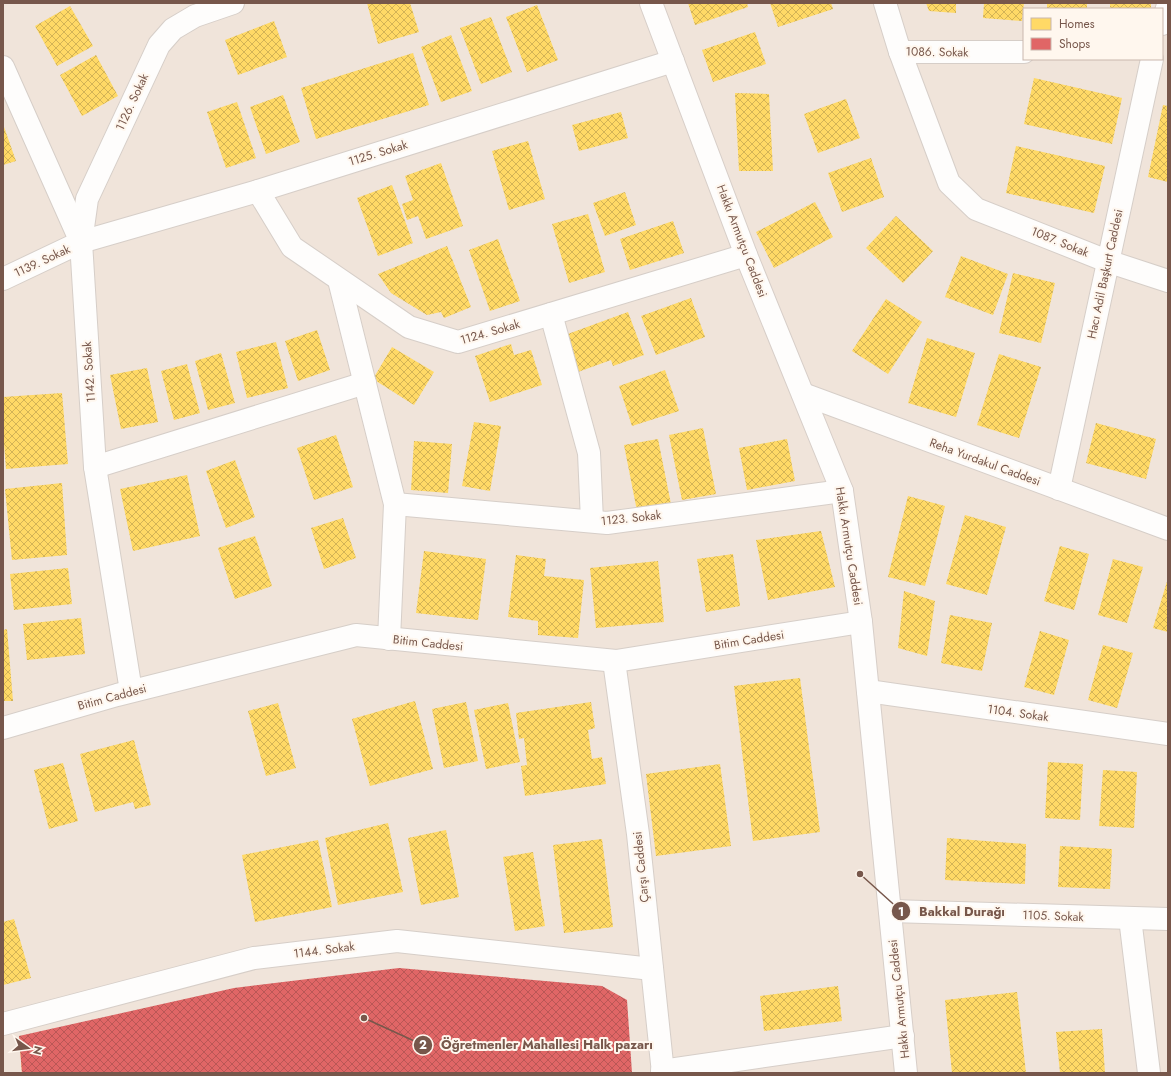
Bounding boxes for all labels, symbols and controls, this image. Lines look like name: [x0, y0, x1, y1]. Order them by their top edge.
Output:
legend: [1023, 8, 1163, 60]
text: Homes: [1059, 15, 1095, 33]
text: Shops: [1059, 35, 1090, 53]
street label: 1086. Sokak: [905, 42, 969, 62]
street label: 1126. Sokak: [111, 70, 153, 134]
street label: 1125. Sokak: [346, 135, 411, 171]
street label: Hakkı Armutçu Caddesi: [712, 182, 772, 300]
street label: Hacı Adil Başkurt Caddesi: [1082, 207, 1128, 341]
street label: 1087. Sokak: [1028, 222, 1092, 262]
street label: 1139. Sokak: [11, 240, 74, 282]
street label: 1124. Sokak: [458, 315, 523, 349]
street label: 1142. Sokak: [78, 340, 100, 403]
street label: Reha Yurdakul Caddesi: [927, 434, 1043, 490]
street label: Hakkı Armutçu Caddesi: [831, 486, 867, 606]
street label: 1123. Sokak: [600, 506, 663, 530]
street label: Bitim Caddesi: [713, 626, 785, 654]
street label: Bitim Caddesi: [392, 630, 464, 656]
street label: Bitim Caddesi: [76, 679, 148, 715]
street label: 1104. Sokak: [986, 700, 1050, 726]
street label: Çarşı Caddesi: [628, 831, 654, 903]
callout: Bakkal Durağı: [891, 899, 1013, 924]
text: Bakkal Durağı: [919, 902, 1005, 921]
text: 1: [898, 903, 904, 921]
street label: 1105. Sokak: [1022, 906, 1085, 926]
street label: 1144. Sokak: [292, 937, 356, 963]
street label: Hakkı Armutçu Caddesi: [884, 939, 914, 1059]
north arrow: [8, 1028, 48, 1068]
callout: Öğretmenler Mahallesi Halk pazarı: [413, 1032, 660, 1057]
text: Öğretmenler Mahallesi Halk pazarı: [441, 1035, 653, 1054]
text: 2: [419, 1036, 427, 1054]
text: N: [29, 1044, 47, 1057]

